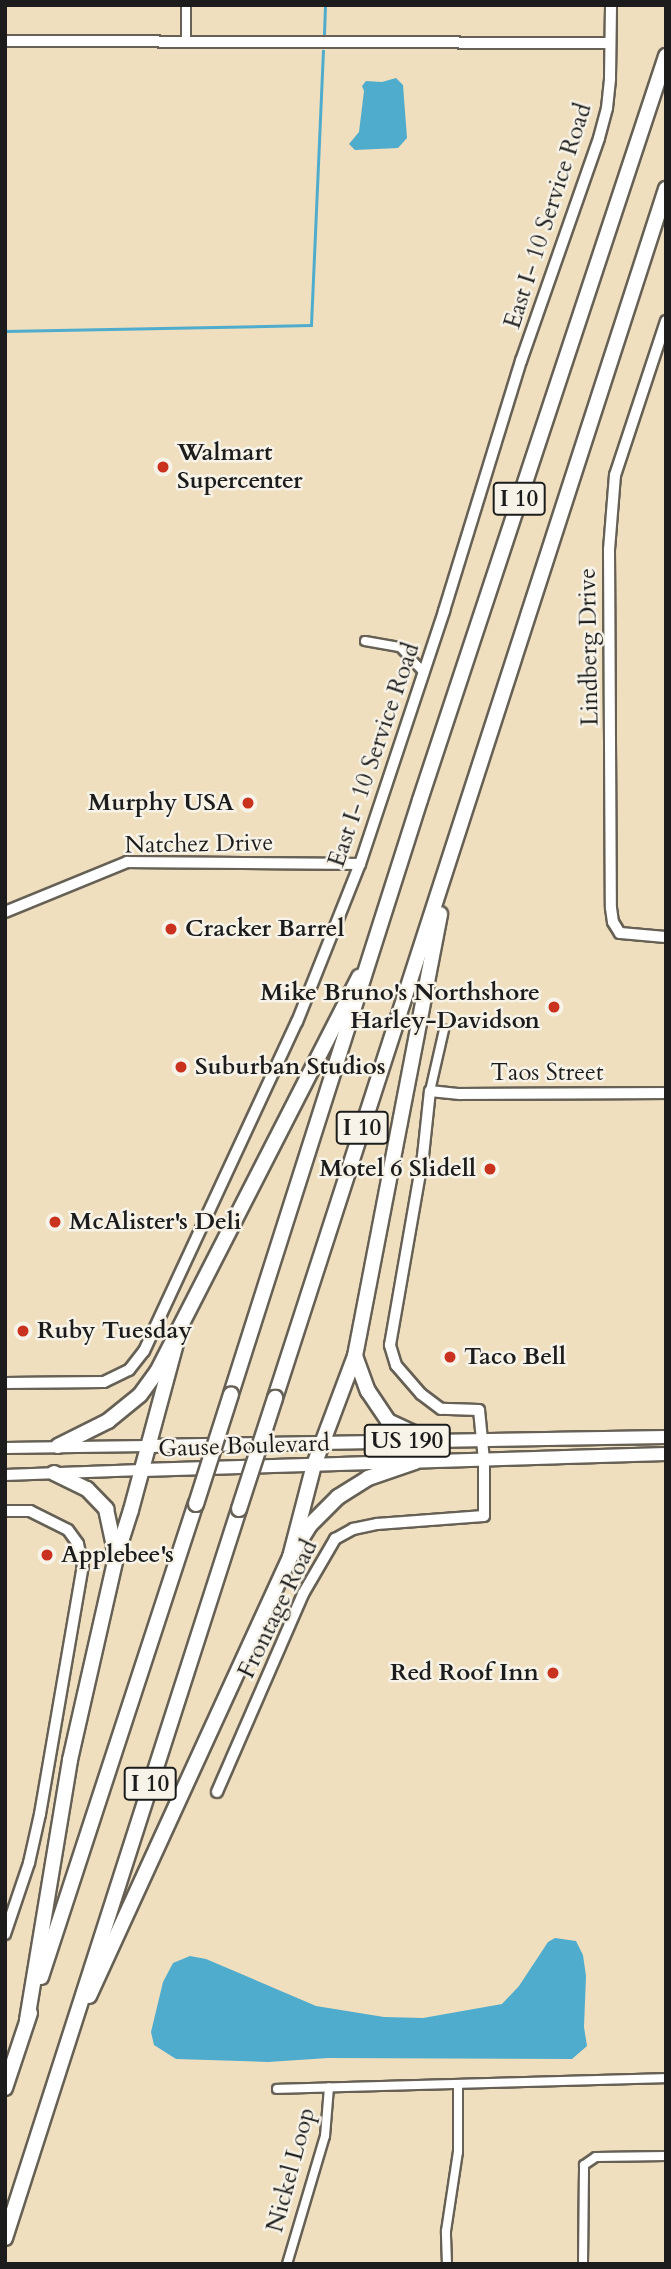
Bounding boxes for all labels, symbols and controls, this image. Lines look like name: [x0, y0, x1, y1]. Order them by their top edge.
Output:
street label: East I- 10 Service Road: [498, 100, 598, 332]
place label: Walmart Supercenter: [177, 439, 303, 495]
marker: Walmart Supercenter: [155, 459, 171, 475]
road number: I 10: [491, 480, 547, 519]
street label: Lindberg Drive: [573, 568, 605, 726]
street label: East I- 10 Service Road: [322, 639, 426, 871]
place label: Murphy USA: [88, 789, 234, 817]
marker: Murphy USA: [240, 795, 256, 811]
street label: Natchez Drive: [124, 828, 274, 860]
place label: Cracker Barrel: [185, 915, 344, 943]
marker: Cracker Barrel: [163, 921, 179, 937]
place label: Mike Bruno's Northshore Harley-Davidson: [260, 979, 540, 1035]
marker: Mike Bruno's Northshore Harley-Davidson: [546, 999, 562, 1015]
place label: Suburban Studios: [195, 1053, 386, 1081]
marker: Suburban Studios: [173, 1059, 189, 1075]
street label: Taos Street: [490, 1059, 604, 1087]
road number: I 10: [334, 1108, 390, 1148]
place label: Motel 6 Slidell: [319, 1155, 476, 1183]
marker: Motel 6 Slidell: [482, 1161, 498, 1177]
place label: McAlister's Deli: [69, 1208, 241, 1236]
marker: McAlister's Deli: [47, 1214, 63, 1230]
place label: Ruby Tuesday: [37, 1317, 192, 1345]
marker: Ruby Tuesday: [15, 1323, 31, 1339]
place label: Taco Bell: [464, 1343, 566, 1371]
marker: Taco Bell: [442, 1349, 458, 1365]
road number: US 190: [363, 1422, 451, 1460]
street label: Gause Boulevard: [158, 1429, 330, 1463]
street label: Frontage Road: [232, 1535, 324, 1683]
place label: Applebee's: [61, 1541, 174, 1569]
marker: Applebee's: [39, 1547, 55, 1563]
place label: Red Roof Inn: [390, 1659, 539, 1687]
marker: Red Roof Inn: [545, 1665, 561, 1681]
road number: I 10: [122, 1764, 178, 1804]
street label: Nickel Loop: [261, 2105, 321, 2235]

